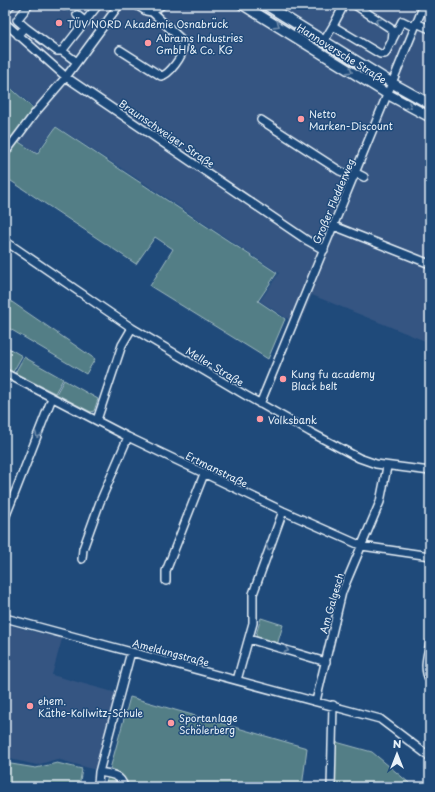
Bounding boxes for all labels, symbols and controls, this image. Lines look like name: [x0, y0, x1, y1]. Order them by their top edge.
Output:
place label: TÜV NORD Akademie Osnabrück: [67, 16, 228, 31]
marker: TÜV NORD Akademie Osnabrück: [54, 18, 64, 28]
one-way arrow: [375, 18, 382, 25]
street label: Hannoversche Straße: [294, 19, 390, 87]
one-way arrow: [273, 21, 280, 28]
place label: Abrams Industries GmbH & Co. KG: [156, 30, 244, 57]
marker: Abrams Industries GmbH & Co. KG: [143, 38, 153, 48]
one-way arrow: [346, 66, 353, 73]
street label: Braunschweiger Straße: [116, 95, 218, 171]
one-way arrow: [405, 102, 412, 109]
place label: Netto Marken-Discount: [309, 106, 393, 133]
marker: Netto Marken-Discount: [296, 114, 306, 124]
street label: Großer Fledderweg: [308, 156, 358, 246]
street label: Meller Straße: [183, 343, 247, 389]
place label: Kung fu academy Black belt: [291, 366, 375, 393]
marker: Kung fu academy Black belt: [278, 374, 288, 384]
place label: Volksbank: [268, 412, 317, 427]
marker: Volksbank: [255, 414, 265, 424]
one-way arrow: [34, 431, 42, 438]
street label: Ertmanstraße: [183, 447, 251, 491]
one-way arrow: [265, 544, 273, 551]
street label: Am Galgesch: [315, 571, 347, 635]
street label: Ameldungstraße: [131, 635, 211, 669]
one-way arrow: [283, 645, 290, 654]
place label: ehem. Käthe-Kollwitz-Schule: [38, 693, 144, 720]
marker: ehem. Käthe-Kollwitz-Schule: [25, 701, 35, 711]
place label: Sportanlage Schölerberg: [179, 710, 237, 737]
marker: Sportanlage Schölerberg: [166, 718, 176, 728]
north arrow: [377, 734, 417, 774]
text: N: [393, 735, 402, 752]

